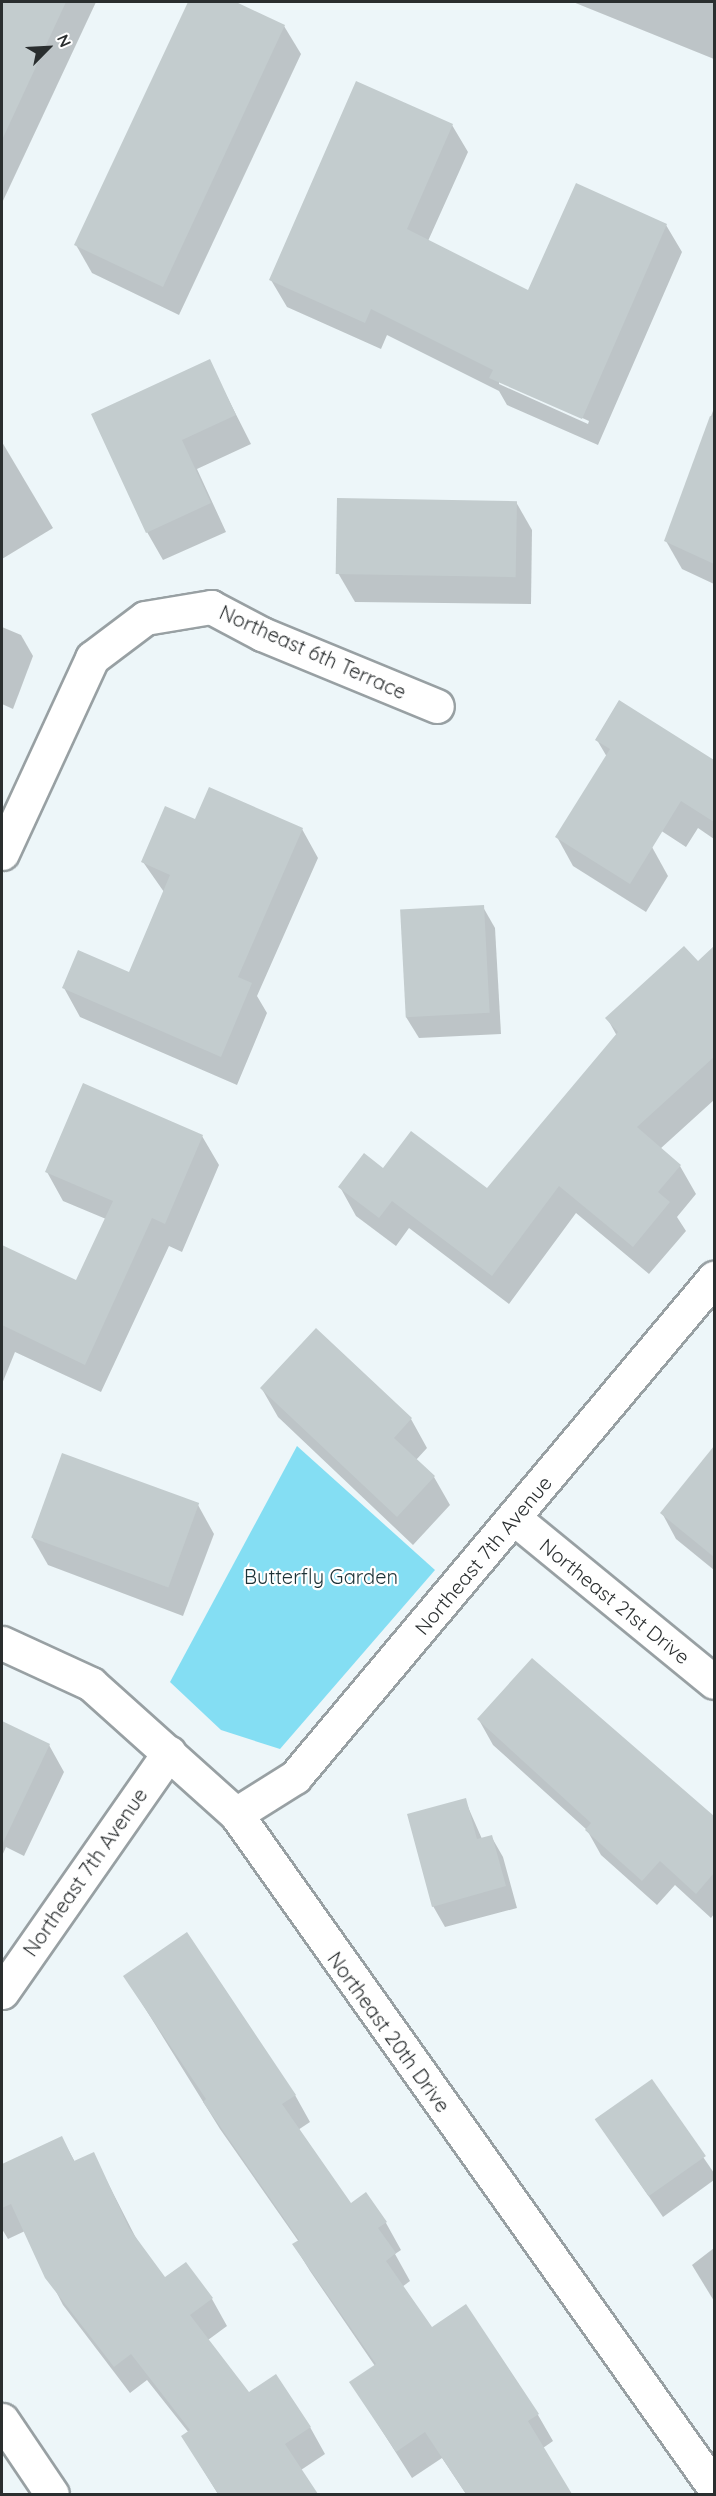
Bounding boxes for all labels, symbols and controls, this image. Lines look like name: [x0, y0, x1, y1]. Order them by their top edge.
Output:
north arrow: [18, 18, 78, 78]
text: N: [53, 31, 76, 50]
street label: Northeast 6th Terrace: [216, 600, 410, 704]
street label: Northeast 7th Avenue: [410, 1471, 556, 1639]
street label: Northeast 21st Drive: [535, 1533, 695, 1669]
park label: Butterfly Garden: [244, 1564, 398, 1588]
street label: Northeast 7th Avenue: [18, 1783, 152, 1961]
street label: Northeast 20th Drive: [323, 1947, 455, 2117]

